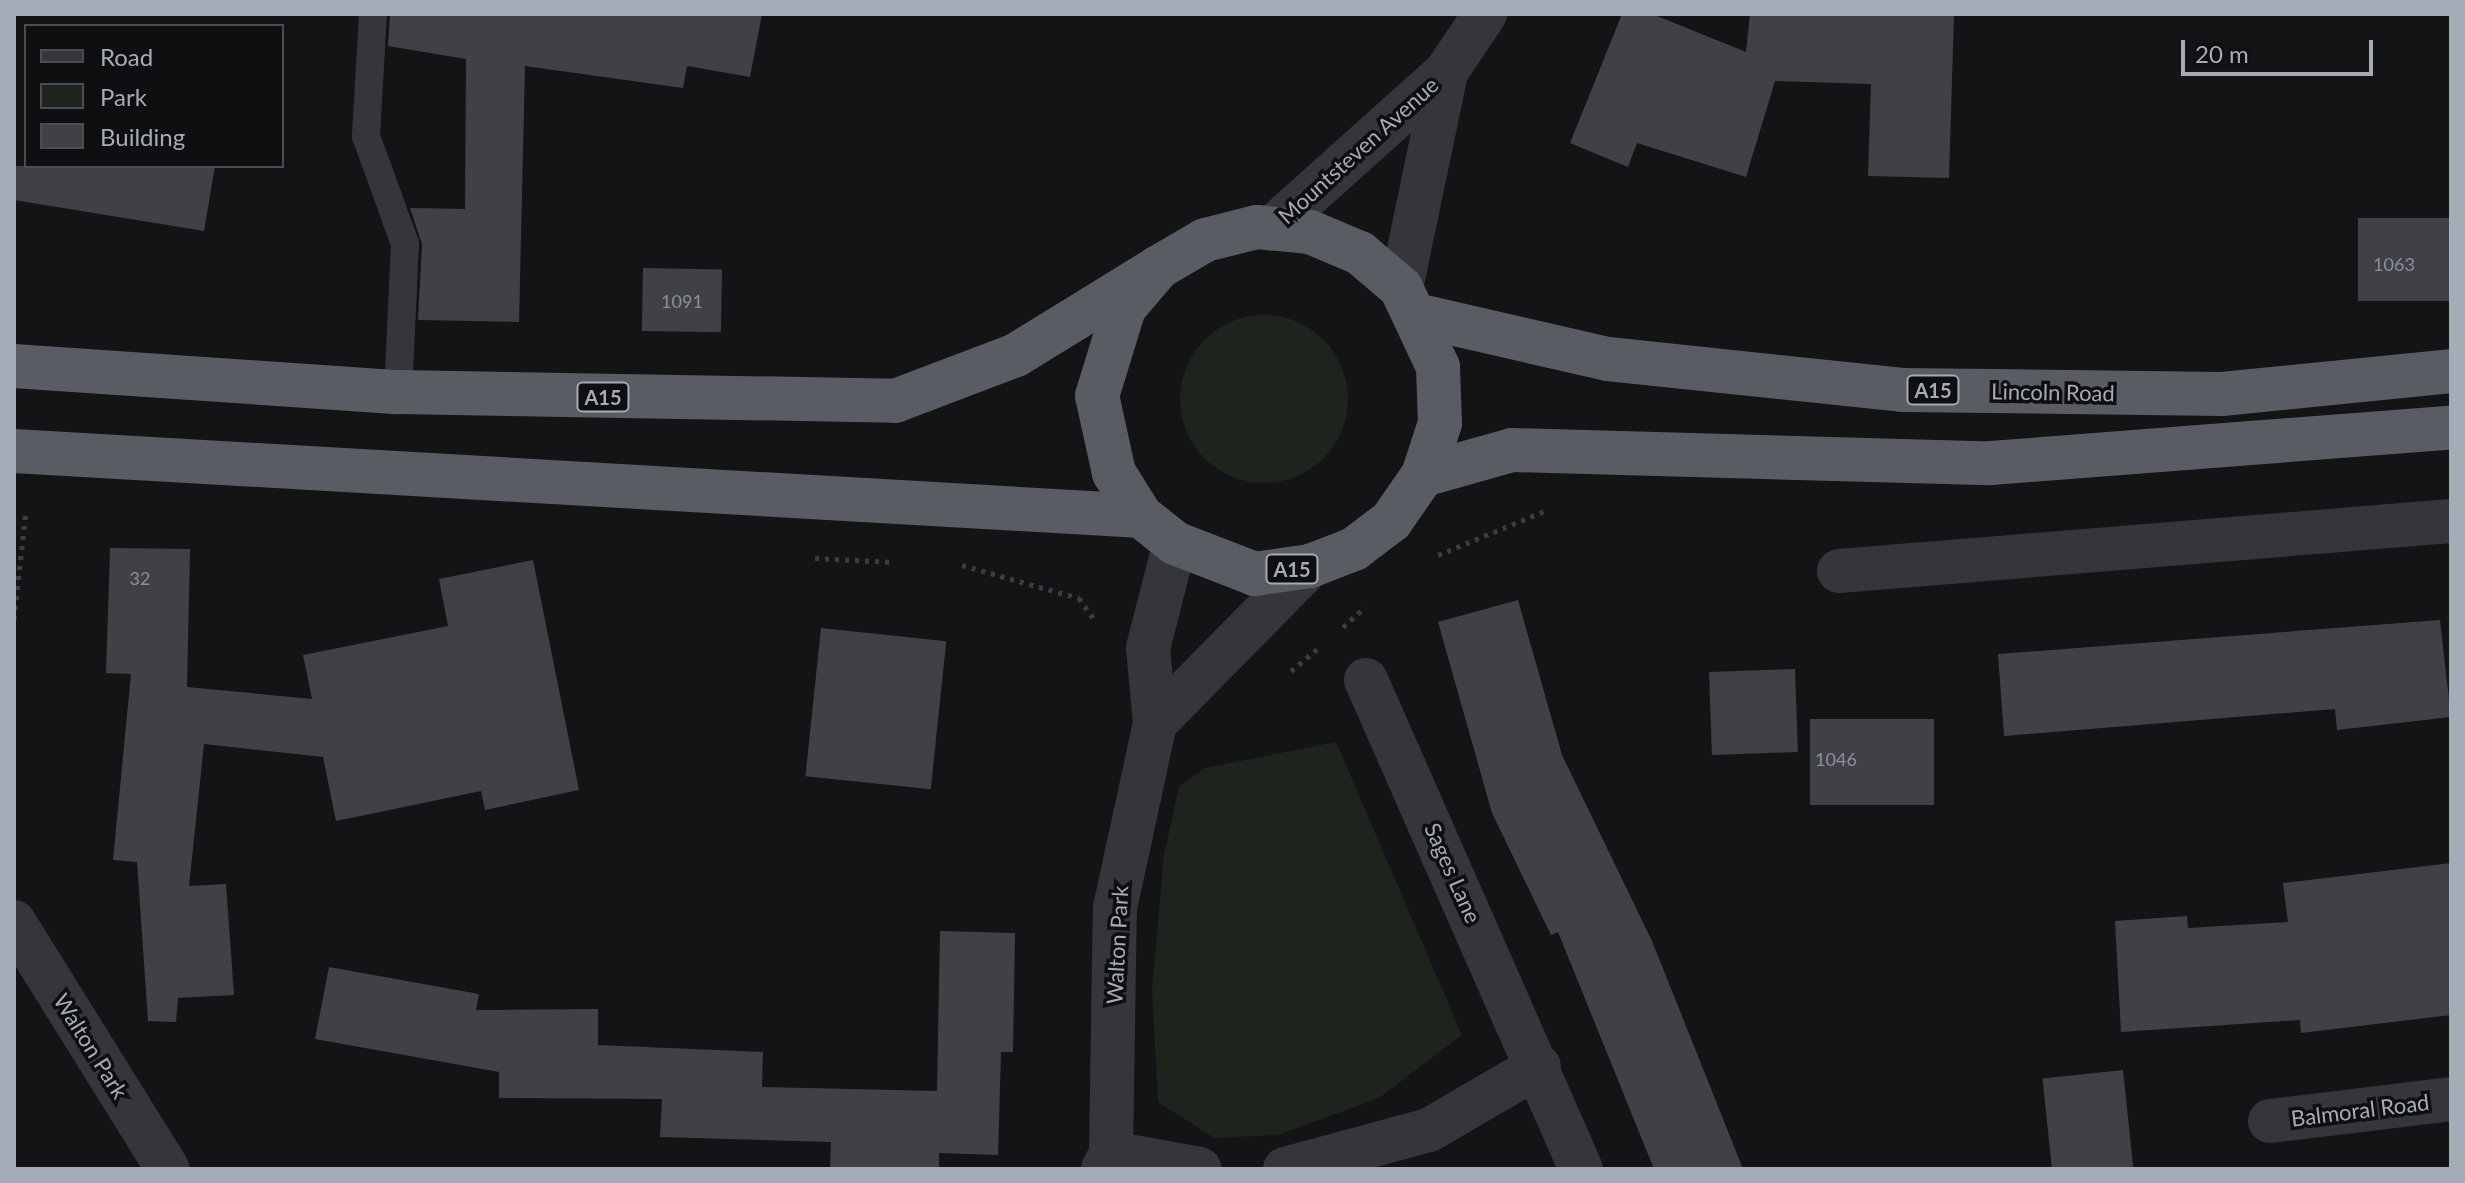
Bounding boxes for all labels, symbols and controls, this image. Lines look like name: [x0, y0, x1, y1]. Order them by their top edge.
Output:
legend: [24, 24, 284, 168]
scale bar: [2185, 24, 2377, 74]
text: 20 m: [2195, 39, 2249, 68]
text: Road: [100, 42, 153, 71]
street label: Mountsteven Avenue: [1272, 71, 1444, 229]
text: Park: [100, 82, 147, 111]
text: Building: [100, 122, 185, 151]
house number: 1063: [2373, 253, 2415, 275]
house number: 1091: [661, 290, 703, 312]
road number: A15: [1905, 374, 1961, 406]
street label: Lincoln Road: [1991, 378, 2115, 406]
road number: A15: [575, 381, 631, 413]
road number: A15: [1264, 553, 1320, 585]
house number: 32: [130, 567, 150, 589]
house number: 1046: [1815, 748, 1857, 770]
street label: Sages Lane: [1419, 819, 1487, 927]
street label: Walton Park: [1101, 885, 1133, 1005]
street label: Walton Park: [48, 989, 134, 1103]
street label: Balmoral Road: [2289, 1088, 2431, 1132]

